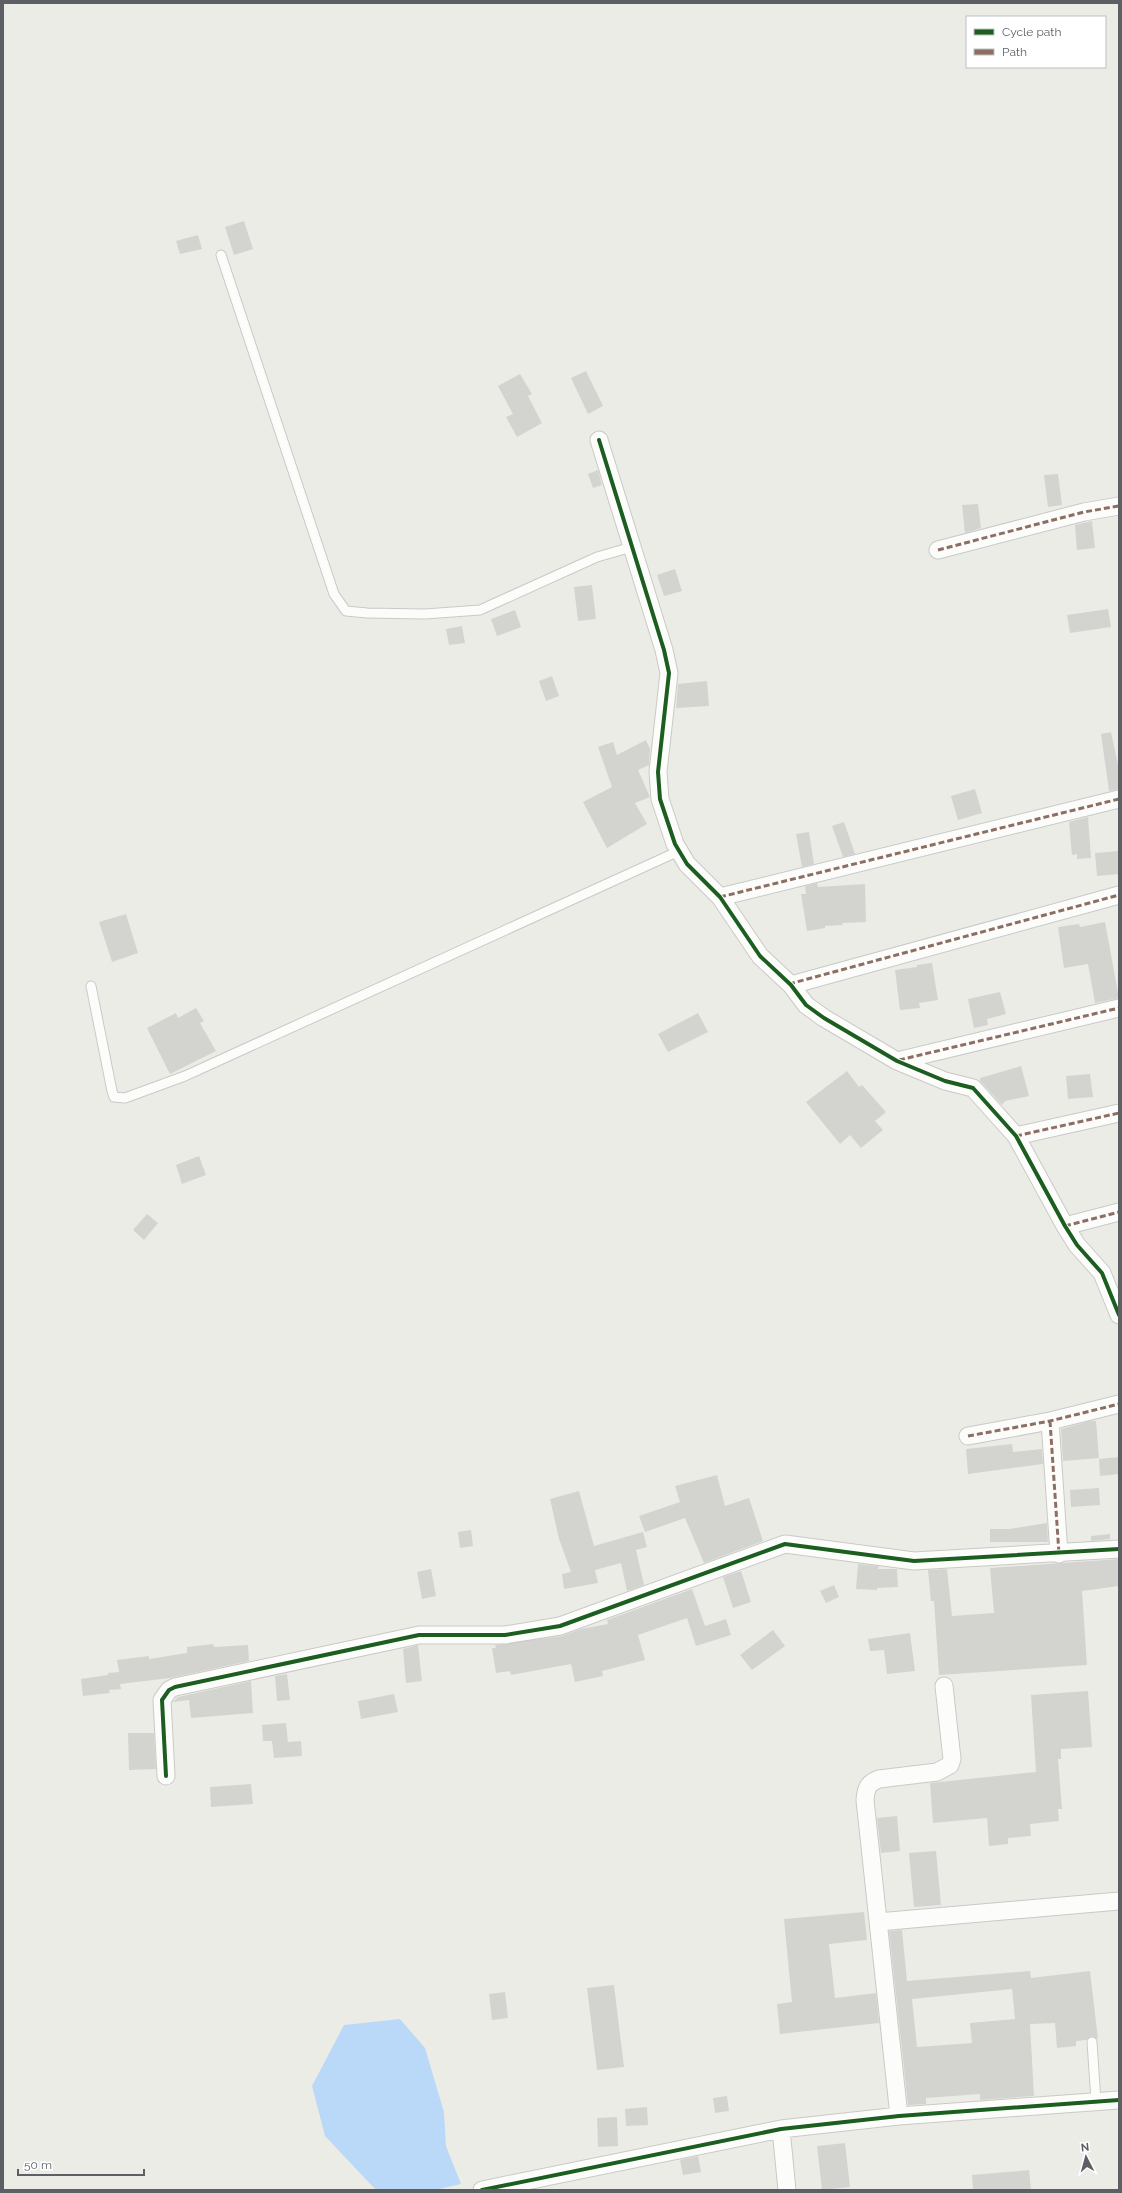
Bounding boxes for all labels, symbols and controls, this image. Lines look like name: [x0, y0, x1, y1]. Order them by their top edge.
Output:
legend: [966, 16, 1106, 68]
text: Cycle path: [1002, 25, 1061, 39]
text: Path: [1002, 45, 1027, 59]
north arrow: [1066, 2137, 1106, 2177]
text: N: [1080, 2141, 1090, 2154]
scale bar: [18, 2151, 144, 2177]
text: 50 m: [24, 2158, 52, 2172]

